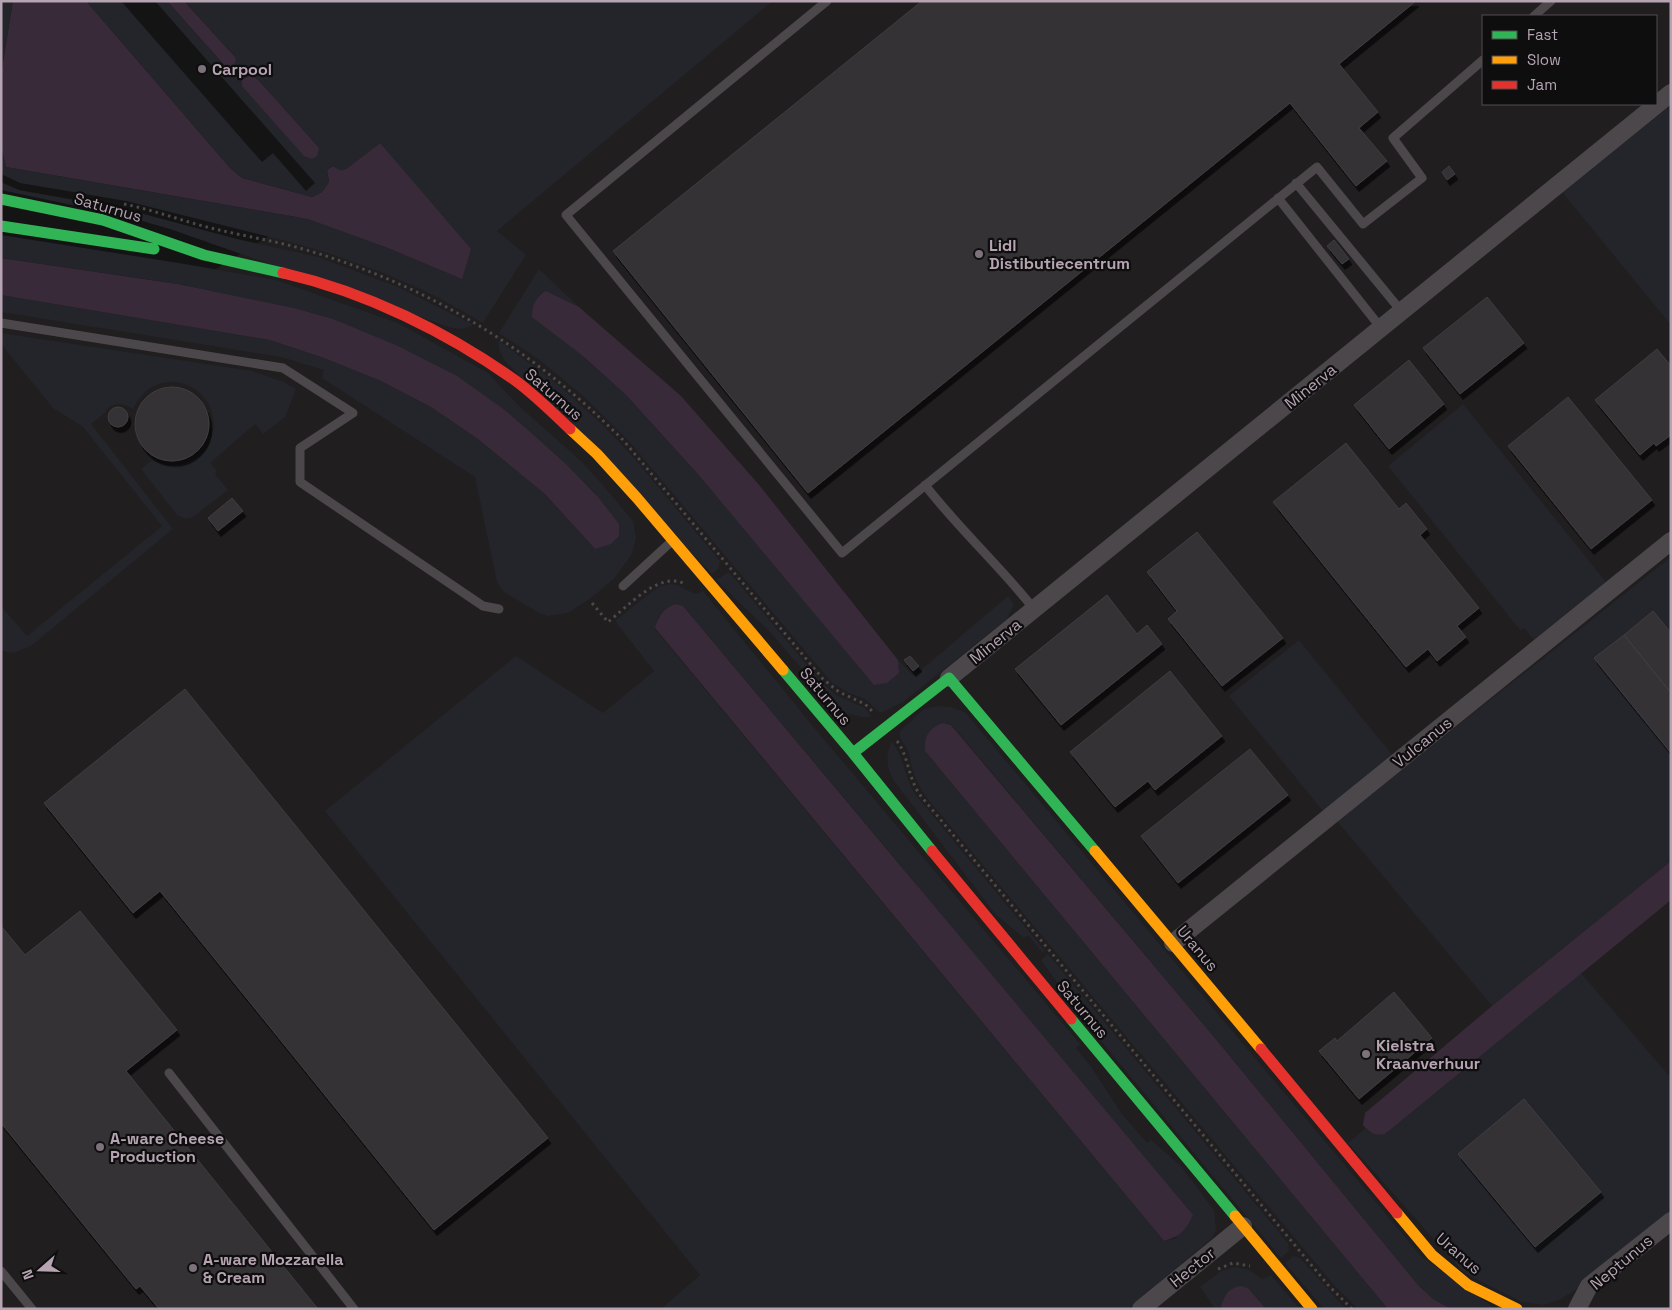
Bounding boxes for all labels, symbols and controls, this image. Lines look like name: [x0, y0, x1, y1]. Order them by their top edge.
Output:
legend: [1482, 15, 1657, 105]
text: Fast: [1527, 25, 1558, 44]
text: Slow: [1527, 50, 1561, 69]
place label: Carpool: [212, 59, 272, 80]
marker: Carpool: [196, 63, 208, 75]
text: Jam: [1527, 75, 1557, 94]
street label: Saturnus: [72, 188, 144, 227]
place label: Lidl Distibutiecentrum: [989, 235, 1130, 274]
marker: Lidl Distibutiecentrum: [973, 248, 985, 260]
street label: Minerva: [1280, 359, 1340, 414]
street label: Saturnus: [521, 364, 587, 425]
street label: Minerva: [965, 614, 1025, 669]
street label: Saturnus: [795, 663, 856, 730]
street label: Vulcanus: [1388, 712, 1456, 773]
street label: Uranus: [1172, 921, 1223, 976]
street label: Saturnus: [1052, 976, 1113, 1043]
place label: Kielstra Kraanverhuur: [1376, 1035, 1480, 1074]
marker: Kielstra Kraanverhuur: [1360, 1048, 1372, 1060]
place label: A-ware Cheese Production: [110, 1128, 224, 1167]
marker: A-ware Cheese Production: [94, 1141, 106, 1153]
street label: Uranus: [1432, 1228, 1486, 1279]
street label: Neptunus: [1586, 1230, 1657, 1295]
street label: Hector: [1165, 1243, 1219, 1292]
north arrow: [15, 1245, 65, 1295]
place label: A-ware Mozzarella & Cream: [203, 1249, 344, 1288]
marker: A-ware Mozzarella & Cream: [187, 1262, 199, 1274]
text: N: [18, 1267, 38, 1282]

